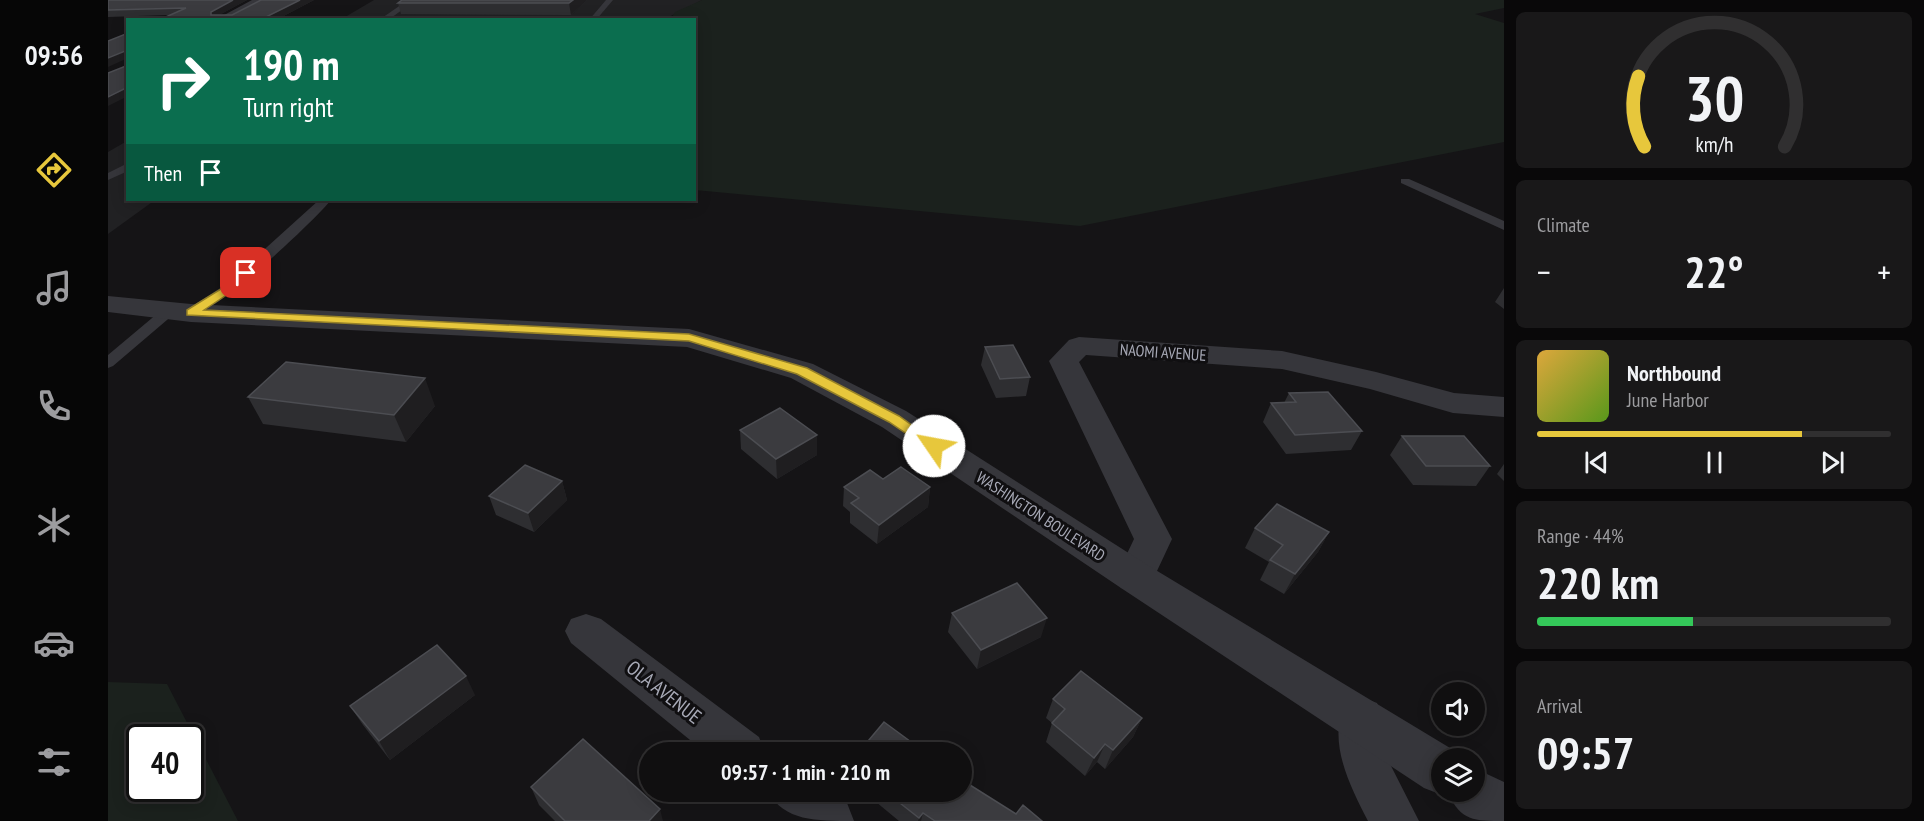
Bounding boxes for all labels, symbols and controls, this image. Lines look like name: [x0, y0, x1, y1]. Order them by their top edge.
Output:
text: 190 m: [243, 37, 340, 92]
text: 09:56: [25, 38, 83, 72]
icon: right: [144, 42, 222, 120]
text: 30: [1684, 57, 1744, 138]
text: Turn right: [243, 90, 334, 124]
text: km/h: [1695, 130, 1733, 158]
icon: directions: [33, 149, 75, 191]
icon: arrive: [194, 156, 227, 189]
text: Then: [144, 159, 182, 187]
text: Climate: [1537, 212, 1590, 238]
text: 22°: [1684, 242, 1744, 300]
pin: [220, 247, 271, 298]
text: −: [1537, 250, 1551, 293]
text: +: [1877, 250, 1891, 293]
icon: arrive: [229, 256, 262, 289]
icon: music: [33, 267, 75, 309]
street label: NAOMI AVENUE: [1119, 339, 1207, 365]
text: Northbound: [1627, 359, 1721, 387]
icon: phone: [33, 385, 75, 427]
text: June Harbor: [1627, 387, 1709, 413]
position arrow: [902, 414, 966, 478]
icon: previous: [1580, 446, 1613, 479]
icon: pause: [1698, 446, 1731, 479]
icon: next: [1816, 446, 1849, 479]
street label: WASHINGTON BOULEVARD: [973, 467, 1109, 565]
icon: climate: [33, 504, 75, 546]
text: Range · 44%: [1537, 523, 1624, 549]
text: 220 km: [1537, 553, 1659, 611]
icon: car: [33, 622, 75, 664]
street label: OLA AVENUE: [621, 655, 707, 729]
map controls: [1431, 682, 1485, 802]
button: sound: [1431, 682, 1485, 736]
text: Arrival: [1537, 693, 1582, 719]
text: 09:57: [1537, 723, 1634, 781]
speed limit sign: 40: [126, 724, 204, 802]
icon: filters: [33, 741, 75, 783]
button: layers: [1431, 748, 1485, 802]
text: 09:57 · 1 min · 210 m: [721, 758, 890, 786]

